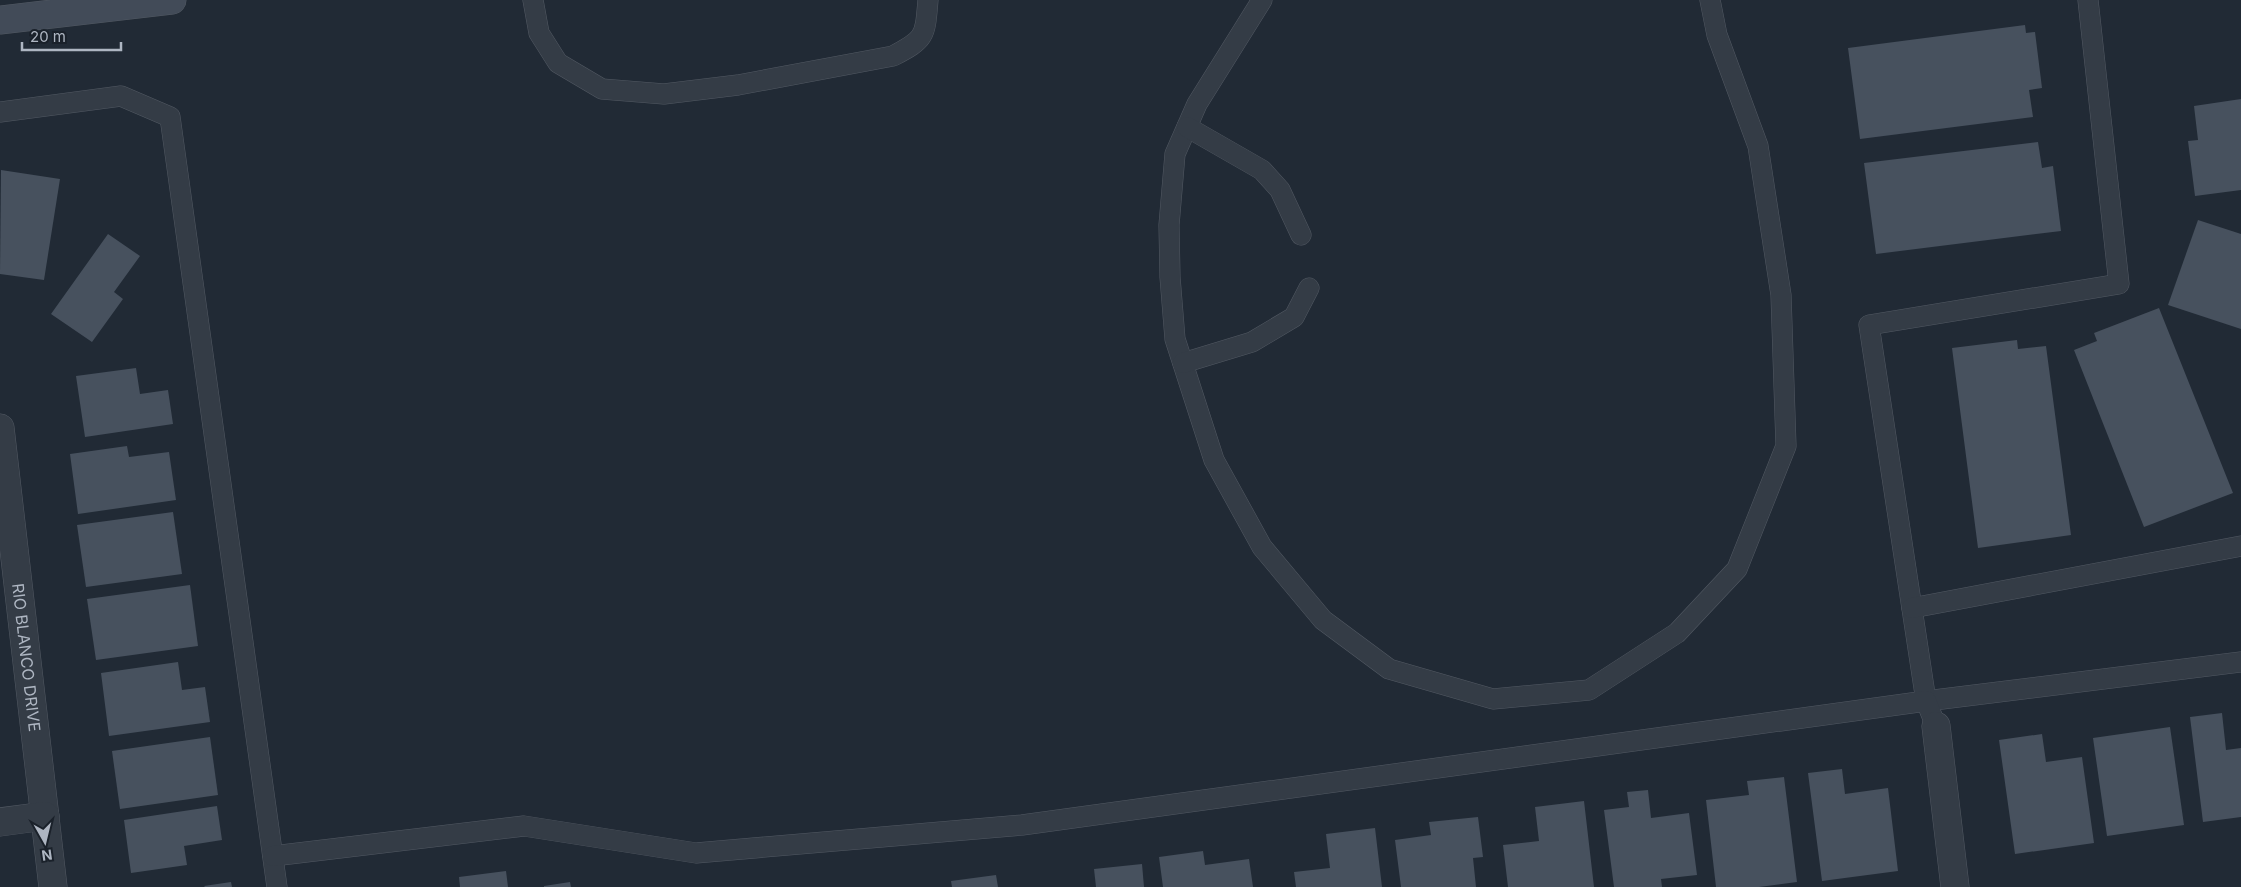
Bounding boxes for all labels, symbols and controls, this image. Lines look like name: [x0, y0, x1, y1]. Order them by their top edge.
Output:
scale bar: [22, 20, 121, 52]
text: 20 m: [30, 27, 66, 46]
street label: RIO BLANCO DRIVE: [8, 582, 45, 733]
north arrow: [20, 817, 70, 867]
text: N: [40, 846, 53, 865]

